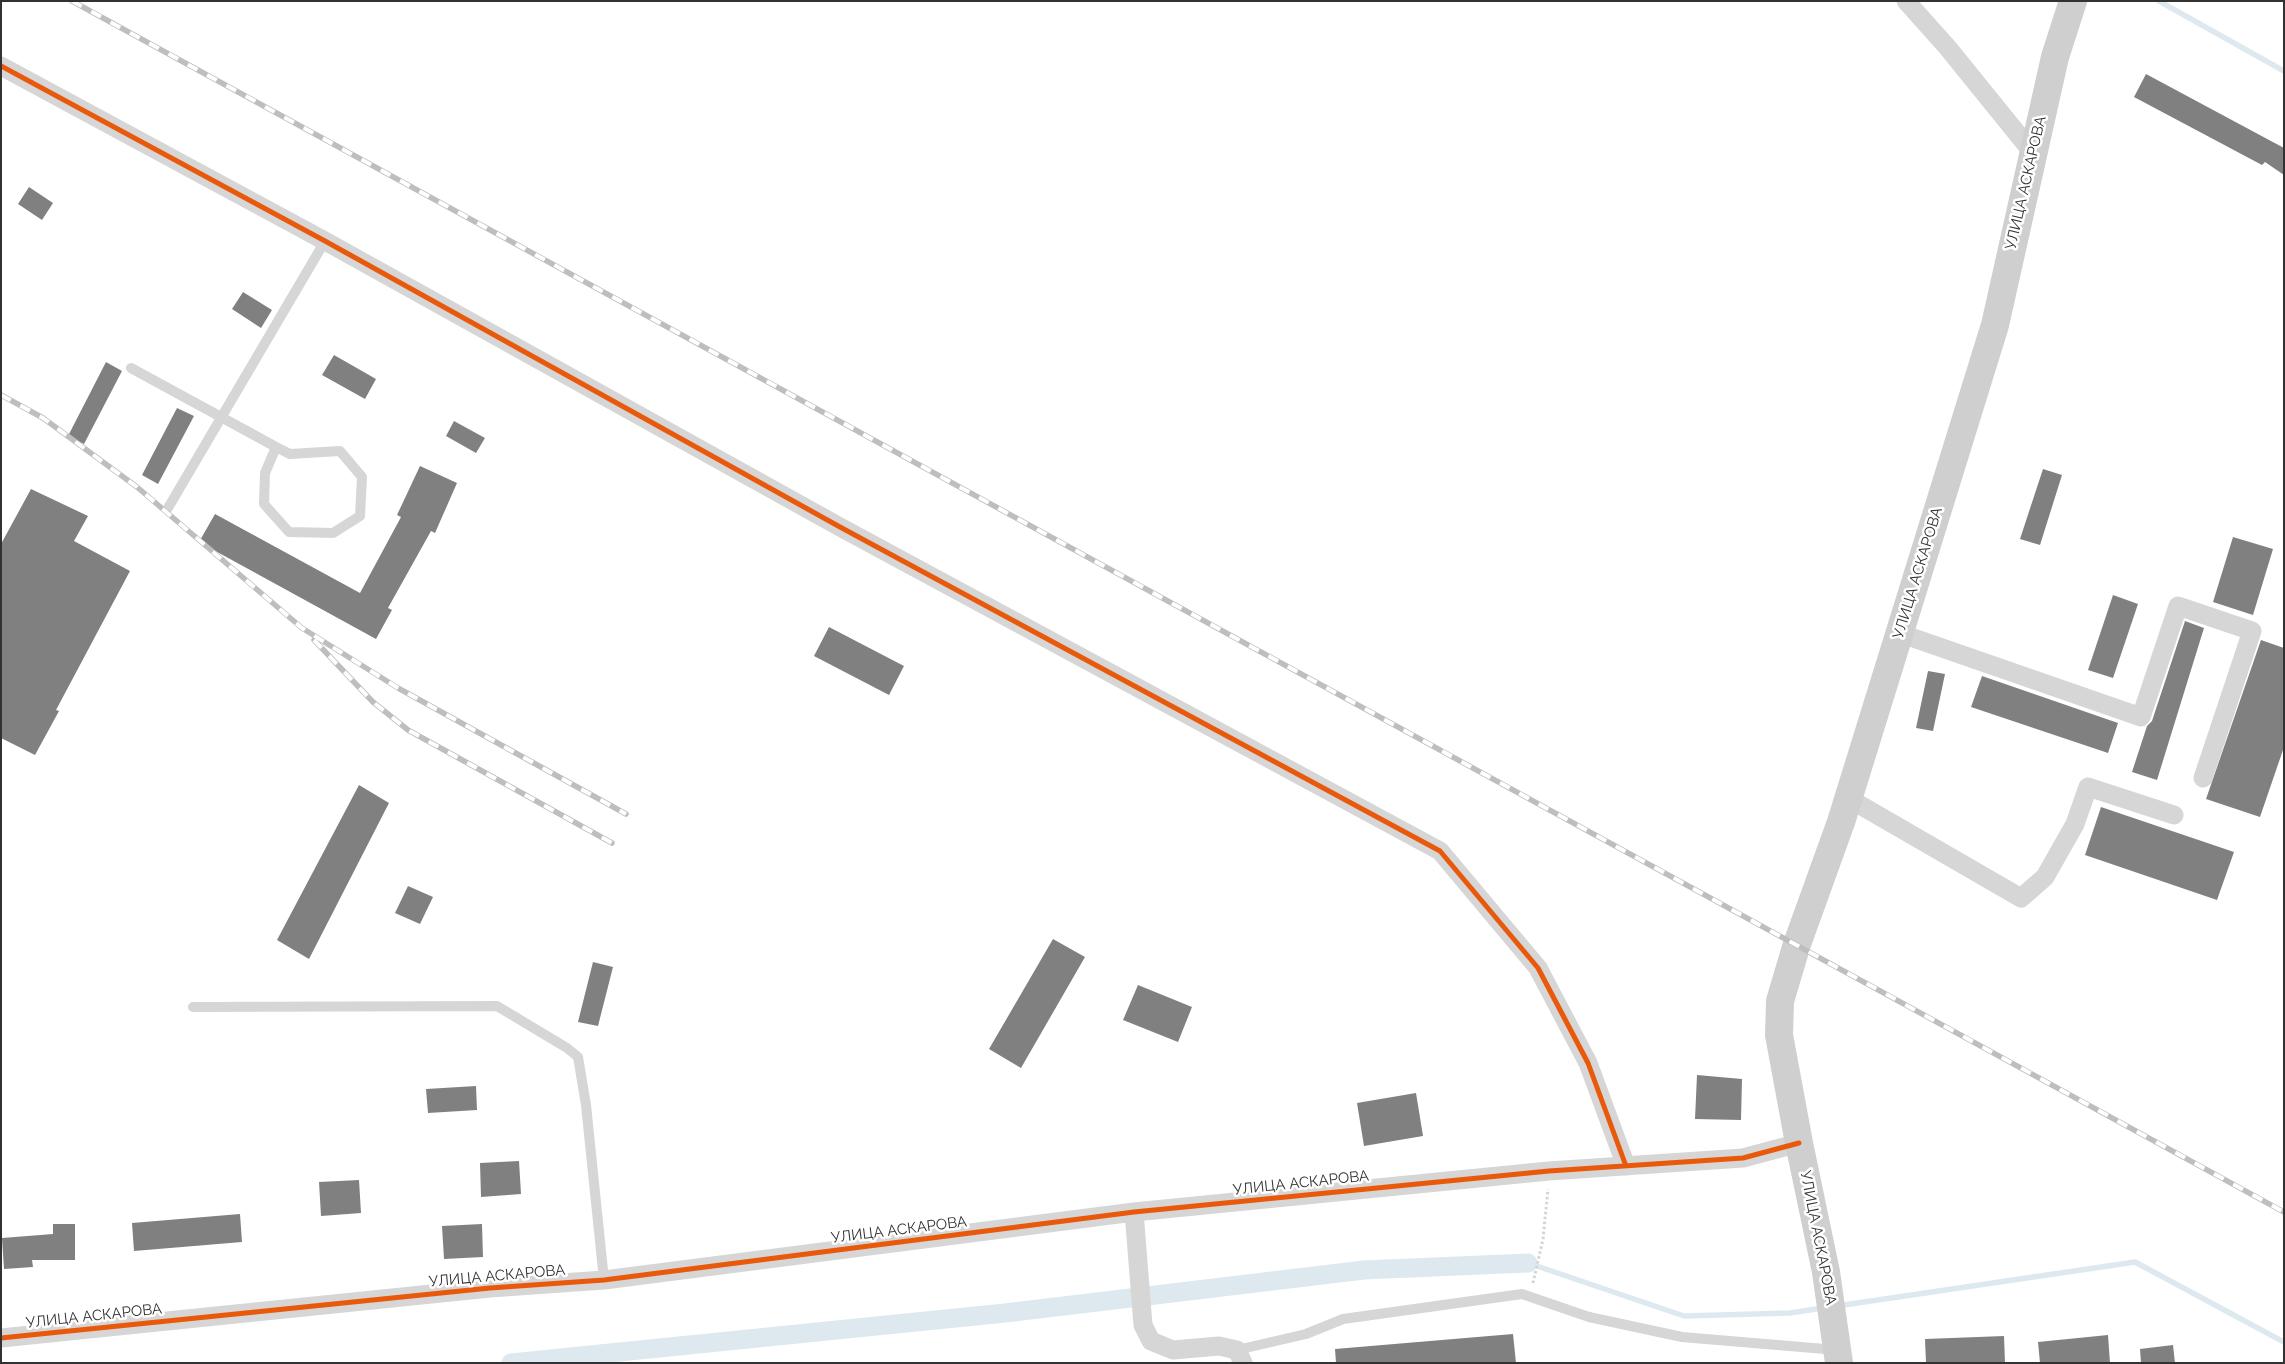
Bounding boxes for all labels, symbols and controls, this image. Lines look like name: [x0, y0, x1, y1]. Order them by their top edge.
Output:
street label: УЛИЦА АСКАРОВА: [2002, 114, 2050, 252]
street label: УЛИЦА АСКАРОВА: [1889, 505, 1947, 641]
street label: УЛИЦА АСКАРОВА: [1232, 1167, 1370, 1199]
street label: УЛИЦА АСКАРОВА: [1796, 1169, 1840, 1307]
street label: УЛИЦА АСКАРОВА: [830, 1213, 968, 1247]
street label: УЛИЦА АСКАРОВА: [428, 1261, 566, 1291]
street label: УЛИЦА АСКАРОВА: [25, 1300, 163, 1332]

